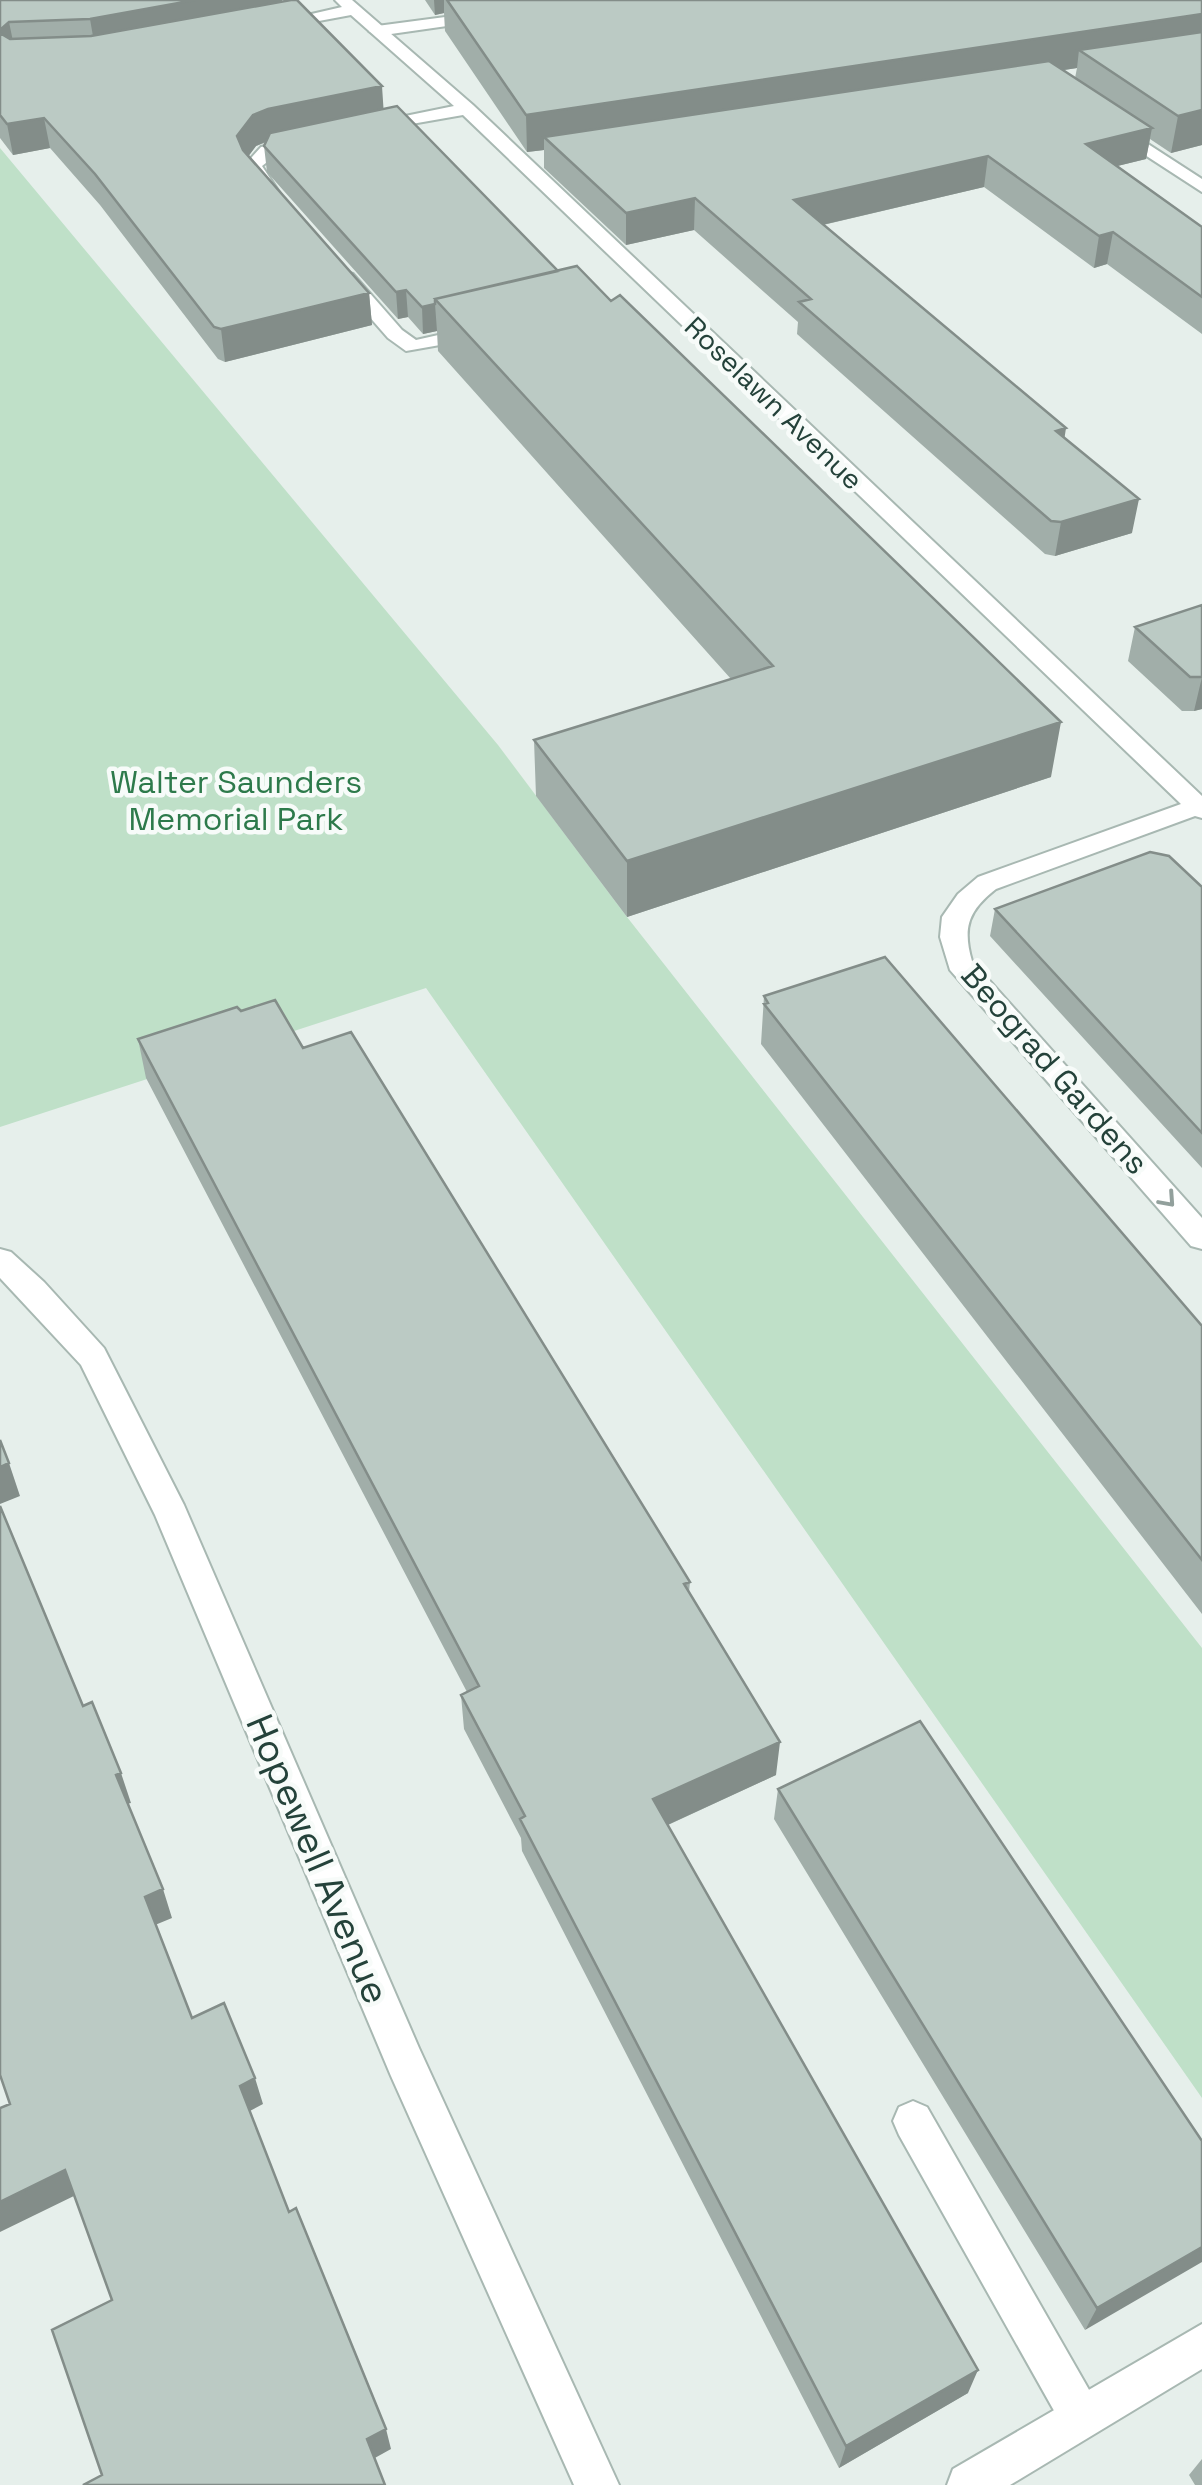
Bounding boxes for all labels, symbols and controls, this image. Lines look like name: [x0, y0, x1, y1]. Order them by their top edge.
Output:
street label: Roselawn Avenue: [677, 309, 871, 497]
park label: Walter Saunders Memorial Park: [110, 762, 362, 839]
street label: Beograd Gardens: [953, 956, 1157, 1182]
one-way arrow: [1157, 1188, 1175, 1207]
street label: Hopewell Avenue: [235, 1707, 401, 2011]

